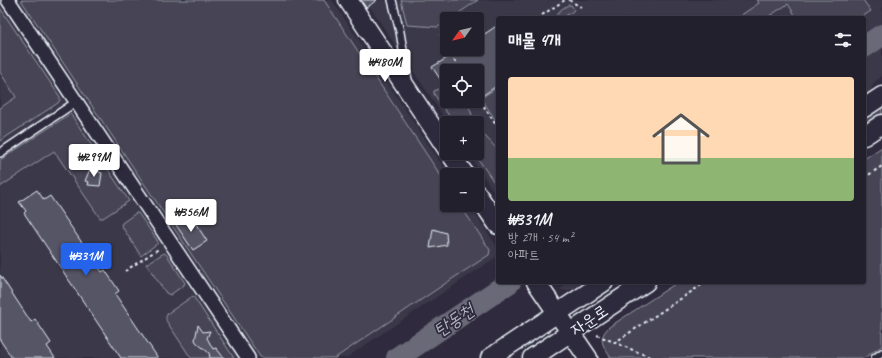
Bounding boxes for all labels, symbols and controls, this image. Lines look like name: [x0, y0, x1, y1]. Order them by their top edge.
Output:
north arrow: [440, 12, 484, 56]
map controls: [440, 12, 484, 212]
icon: filters: [832, 29, 854, 51]
text: 매물 4개: [508, 30, 561, 51]
pin: ₩480M: [357, 49, 413, 83]
text: ₩480M: [369, 54, 401, 70]
button: locate: [440, 64, 484, 108]
icon: home: [645, 103, 717, 175]
button: +: [440, 116, 484, 160]
pin: ₩299M: [66, 144, 122, 178]
text: ₩299M: [78, 149, 110, 165]
button: −: [440, 168, 484, 212]
pin: ₩356M: [163, 199, 219, 233]
text: ₩356M: [175, 204, 207, 220]
text: ₩331M: [508, 209, 551, 230]
text: 방 2개 · 54 m²: [508, 230, 573, 246]
pin: ₩331M: [58, 243, 114, 277]
text: 아파트: [508, 247, 539, 263]
text: ₩331M: [70, 248, 102, 264]
water label: 탄동천: [430, 298, 479, 341]
street label: 자운로: [566, 300, 612, 340]

